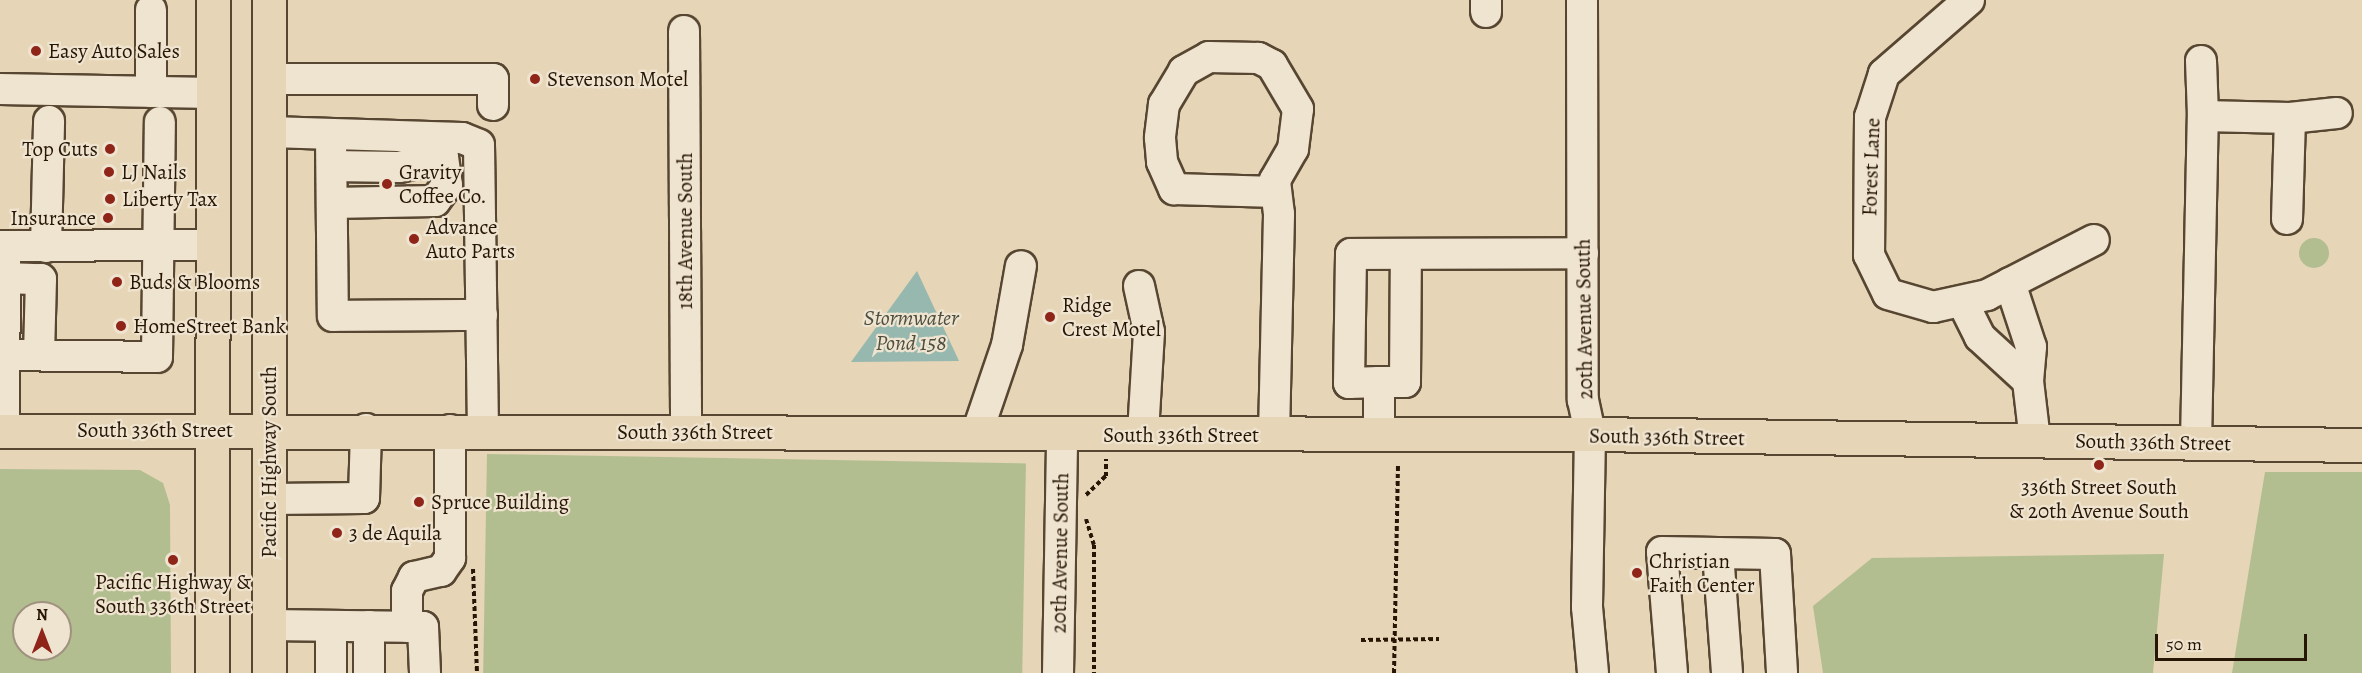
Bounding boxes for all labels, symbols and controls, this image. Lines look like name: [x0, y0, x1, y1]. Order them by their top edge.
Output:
place label: Easy Auto Sales: [48, 38, 180, 64]
marker: Easy Auto Sales: [29, 44, 43, 58]
place label: Stevenson Motel: [547, 66, 688, 92]
marker: Stevenson Motel: [528, 72, 542, 86]
street label: Forest Lane: [1857, 117, 1885, 217]
place label: Top Cuts: [22, 136, 98, 162]
marker: Top Cuts: [103, 142, 117, 156]
street label: 18th Avenue South: [672, 152, 698, 310]
place label: LJ Nails: [121, 159, 187, 185]
place label: Gravity Coffee Co.: [399, 159, 487, 209]
marker: LJ Nails: [102, 165, 116, 179]
marker: Gravity Coffee Co.: [380, 177, 394, 191]
place label: Liberty Tax: [122, 186, 217, 212]
marker: Liberty Tax: [103, 192, 117, 206]
place label: Insurance: [10, 205, 96, 231]
marker: Insurance: [101, 211, 115, 225]
place label: Advance Auto Parts: [426, 214, 515, 264]
marker: Advance Auto Parts: [407, 232, 421, 246]
street label: 20th Avenue South: [1570, 238, 1598, 400]
place label: Buds & Blooms: [129, 269, 260, 295]
marker: Buds & Blooms: [110, 275, 124, 289]
place label: Ridge Crest Motel: [1062, 292, 1161, 342]
water label: Stormwater Pond 158: [863, 305, 959, 356]
marker: Ridge Crest Motel: [1043, 310, 1057, 324]
place label: HomeStreet Bank: [133, 313, 286, 339]
marker: HomeStreet Bank: [114, 319, 128, 333]
street label: Pacific Highway South: [256, 366, 282, 558]
street label: South 336th Street: [77, 417, 233, 443]
street label: South 336th Street: [617, 419, 773, 445]
street label: South 336th Street: [1103, 422, 1259, 448]
street label: South 336th Street: [1589, 423, 1745, 451]
street label: South 336th Street: [2075, 428, 2231, 456]
marker: 336th Street South & 20th Avenue South: [2092, 458, 2106, 472]
street label: 20th Avenue South: [1046, 472, 1074, 634]
place label: 336th Street South & 20th Avenue South: [2009, 474, 2189, 524]
place label: Spruce Building: [431, 489, 569, 515]
marker: Spruce Building: [412, 495, 426, 509]
place label: 3 de Aquila: [349, 520, 442, 546]
marker: 3 de Aquila: [330, 526, 344, 540]
place label: Christian Faith Center: [1649, 548, 1755, 598]
marker: Pacific Highway & South 336th Street: [166, 553, 180, 567]
marker: Christian Faith Center: [1630, 566, 1644, 580]
place label: Pacific Highway & South 336th Street: [95, 569, 251, 619]
north arrow: [12, 601, 72, 661]
text: N: [36, 604, 48, 626]
scale bar: [2158, 622, 2310, 660]
text: 50 m: [2166, 632, 2202, 656]

